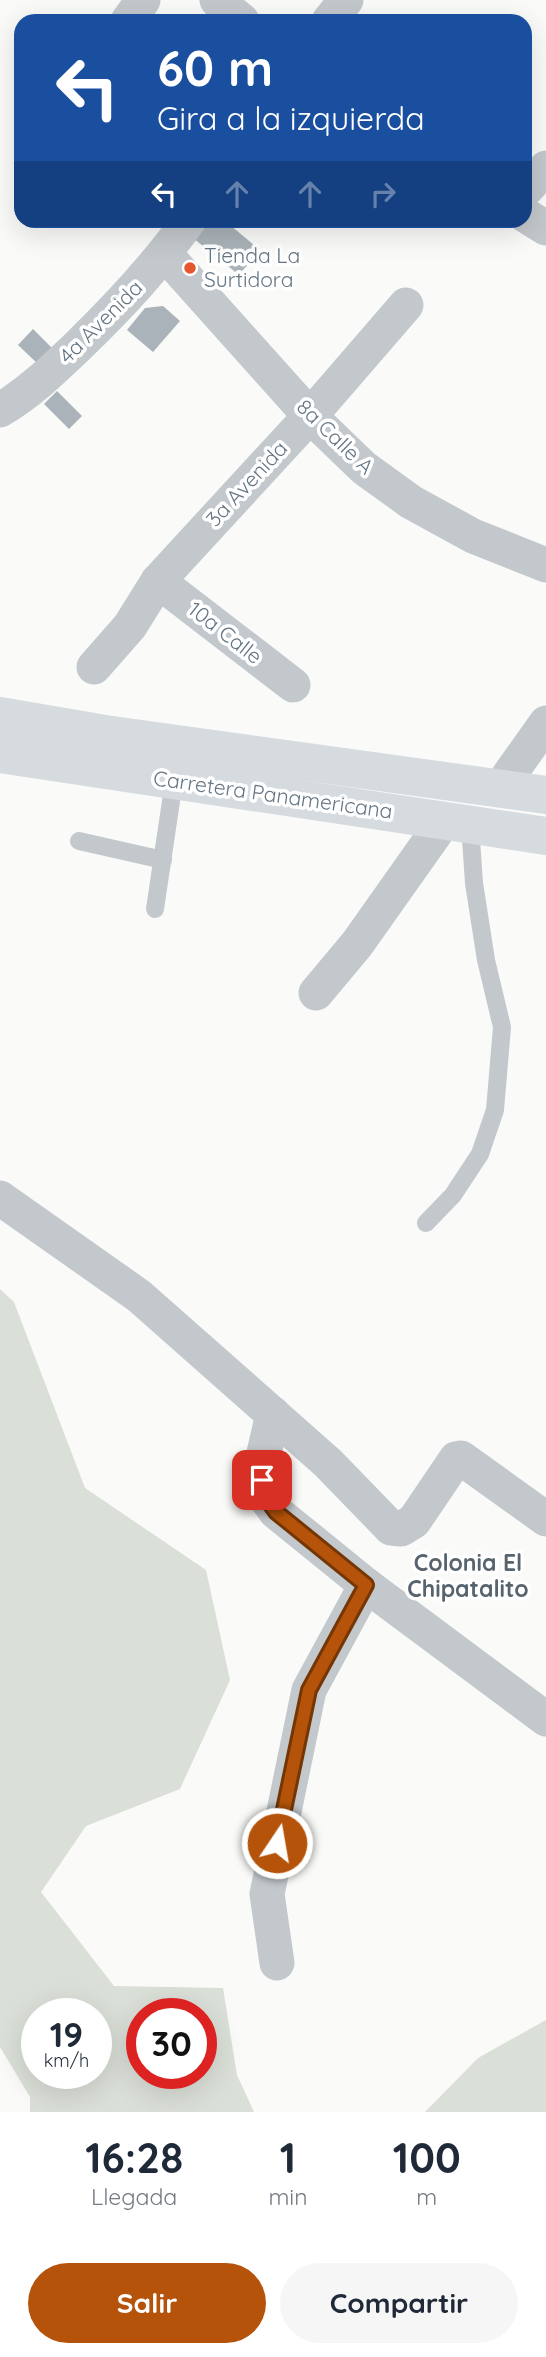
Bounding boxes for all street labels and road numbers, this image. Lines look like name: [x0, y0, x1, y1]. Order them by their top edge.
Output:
street label: 4a Avenida: [53, 274, 147, 368]
street label: 8a Calle A: [292, 393, 380, 479]
street label: 3a Avenida: [200, 435, 292, 531]
street label: 10a Calle: [184, 595, 268, 669]
street label: Carretera Panamericana: [152, 764, 394, 824]

